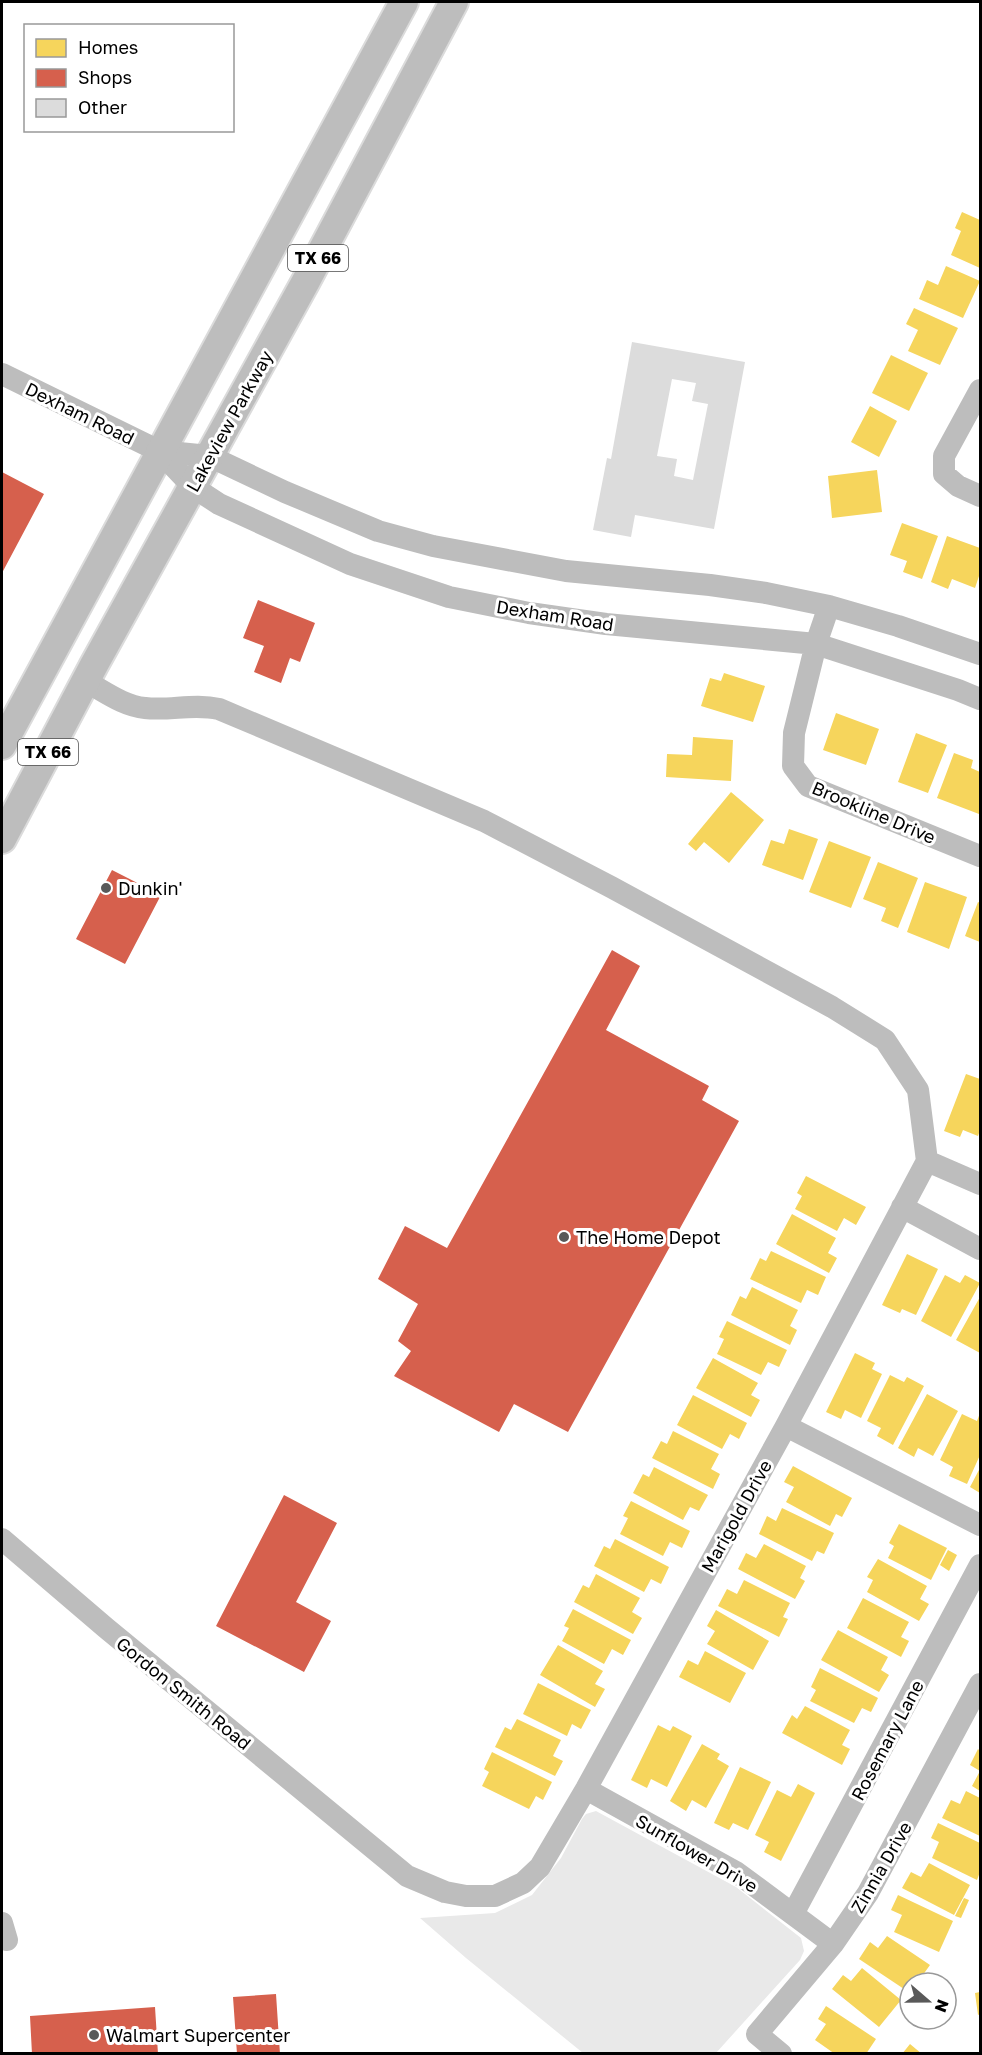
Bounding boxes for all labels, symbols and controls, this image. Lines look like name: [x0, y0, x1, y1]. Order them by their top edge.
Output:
legend: [24, 24, 234, 132]
text: Homes: [78, 36, 138, 58]
text: Shops: [78, 66, 132, 88]
text: Other: [78, 96, 127, 118]
road number: TX 66: [288, 245, 348, 271]
street label: Lakeview Parkway: [181, 347, 277, 495]
street label: Dexham Road: [22, 377, 138, 449]
street label: Dexham Road: [495, 595, 615, 635]
road number: TX 66: [18, 739, 78, 765]
street label: Brookline Drive: [809, 776, 939, 848]
place label: Dunkin': [118, 877, 182, 899]
marker: Dunkin': [99, 881, 113, 895]
place label: The Home Depot: [576, 1226, 721, 1248]
marker: The Home Depot: [557, 1230, 571, 1244]
street label: Marigold Drive: [696, 1456, 776, 1576]
street label: Gordon Smith Road: [112, 1632, 256, 1754]
street label: Rosemary Lane: [846, 1676, 928, 1804]
street label: Sunflower Drive: [632, 1809, 762, 1897]
street label: Zinnia Drive: [846, 1817, 916, 1917]
north arrow: [898, 1971, 958, 2031]
text: N: [931, 1997, 954, 2015]
place label: Walmart Supercenter: [106, 2024, 290, 2046]
marker: Walmart Supercenter: [87, 2028, 101, 2042]

